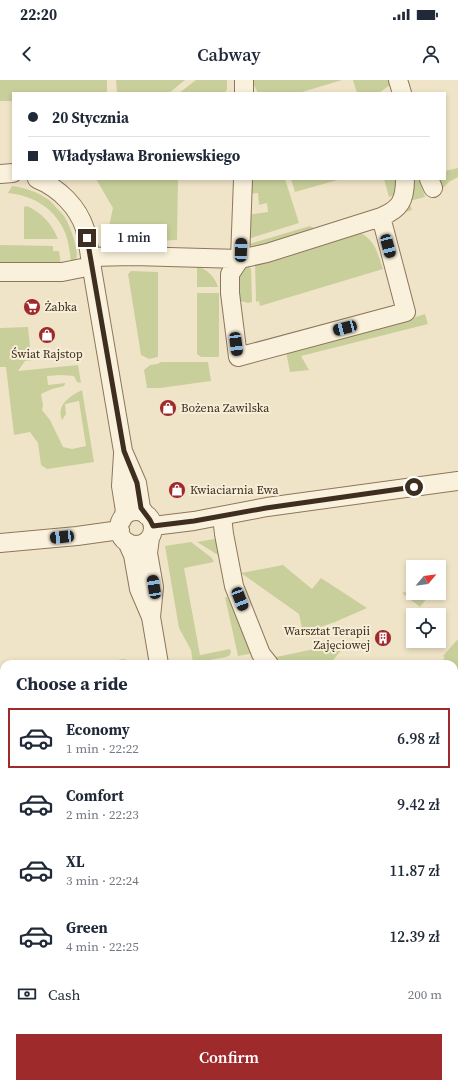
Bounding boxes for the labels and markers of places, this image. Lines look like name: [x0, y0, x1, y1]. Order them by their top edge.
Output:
supermarket icon: Żabka: [22, 297, 42, 317]
place label: Żabka: [45, 299, 78, 315]
shop icon: Świat Rajstop: [37, 325, 57, 345]
place label: Świat Rajstop: [11, 346, 83, 362]
shop icon: Bożena Zawilska: [158, 398, 178, 418]
place label: Bożena Zawilska: [181, 400, 270, 416]
shop icon: Kwiaciarnia Ewa: [167, 480, 187, 500]
place label: Kwiaciarnia Ewa: [190, 482, 279, 498]
place label: Warsztat Terapii Zajęciowej: [284, 623, 370, 653]
building icon: Warsztat Terapii Zajęciowej: [373, 628, 393, 648]

